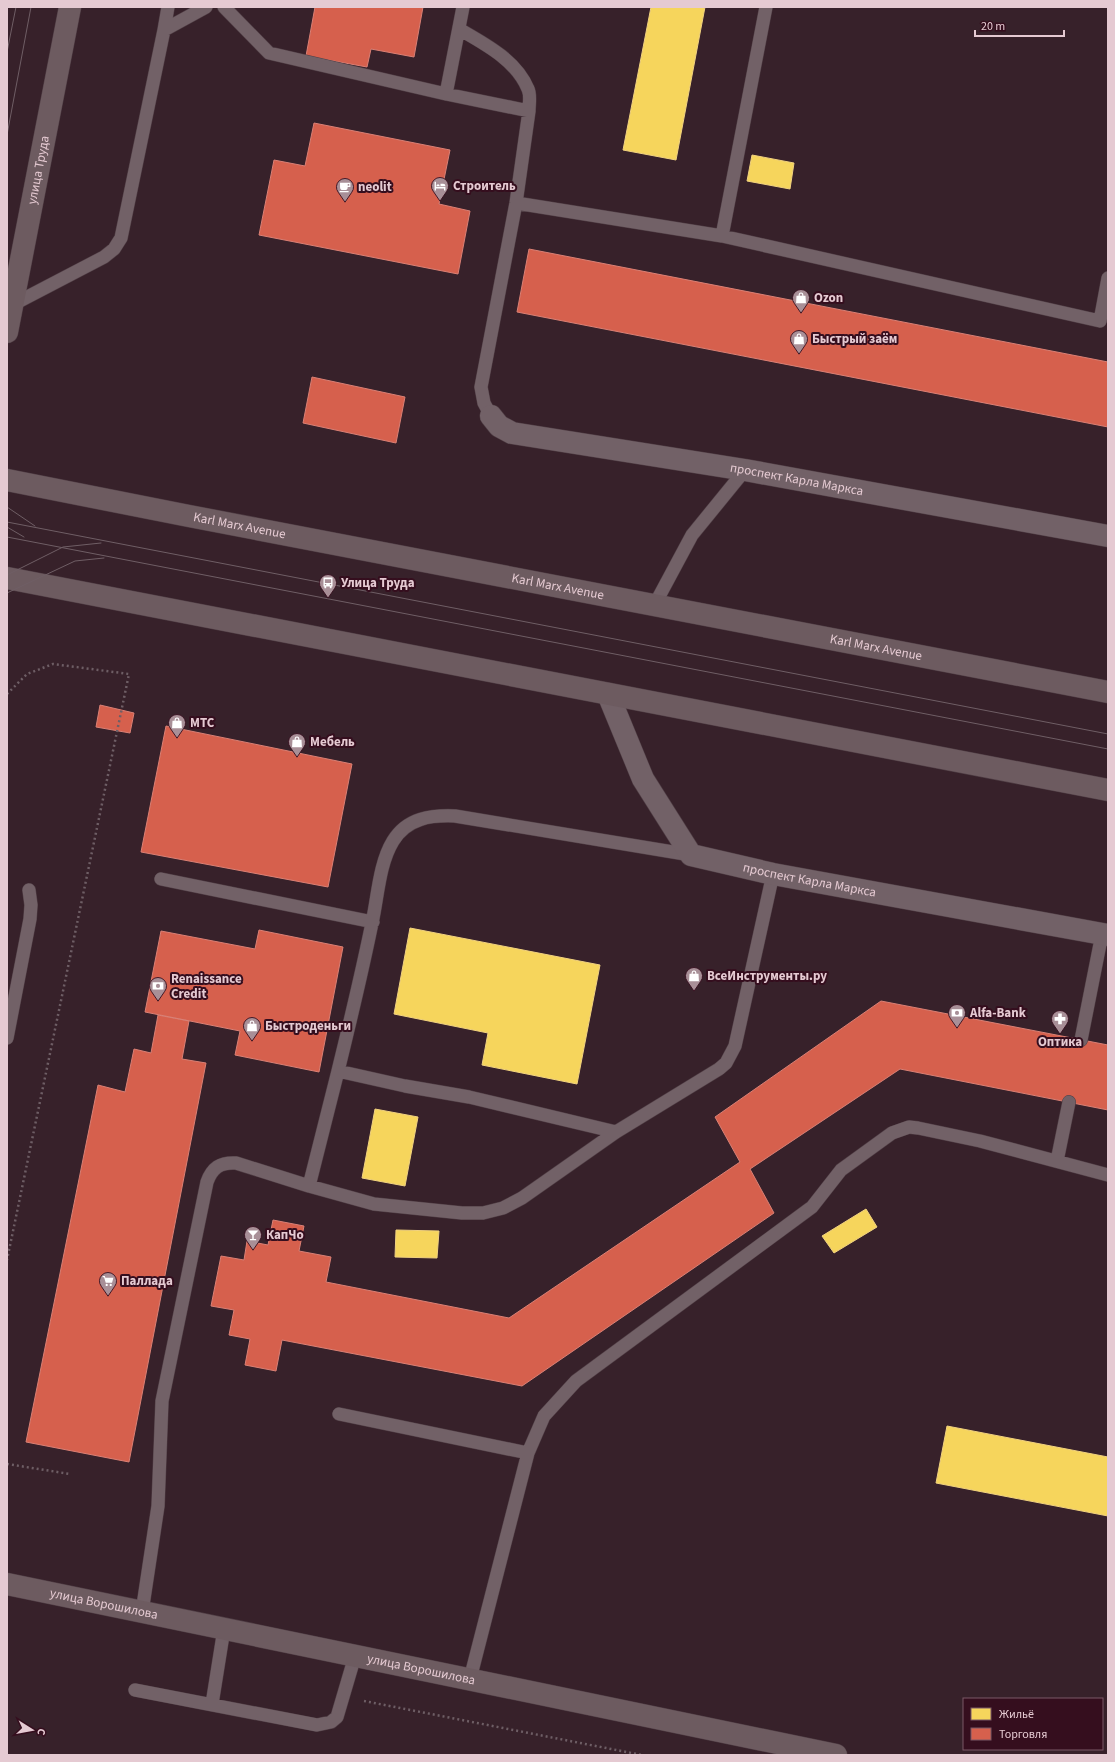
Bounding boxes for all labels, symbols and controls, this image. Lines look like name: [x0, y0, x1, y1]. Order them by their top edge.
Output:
scale bar: [975, 12, 1064, 38]
text: 20 m: [981, 18, 1005, 35]
street label: улица Труда: [23, 134, 54, 206]
hotel icon: Строитель: [430, 176, 450, 201]
cafe icon: neolit: [335, 177, 355, 202]
place label: Строитель: [453, 177, 516, 195]
place label: neolit: [358, 178, 392, 196]
shop icon: Ozon: [791, 288, 811, 313]
place label: Ozon: [814, 289, 843, 307]
shop icon: Быстрый заём: [789, 329, 809, 354]
place label: Быстрый заём: [812, 330, 897, 348]
street label: проспект Карла Маркса: [729, 459, 865, 500]
street label: Karl Marx Avenue: [192, 508, 287, 543]
street label: Karl Marx Avenue: [510, 569, 605, 604]
bus stop icon: Улица Труда: [318, 573, 338, 598]
place label: Улица Труда: [341, 574, 415, 592]
street label: Karl Marx Avenue: [828, 630, 924, 665]
shop icon: МТС: [167, 713, 187, 738]
place label: МТС: [190, 714, 215, 732]
shop icon: Мебель: [287, 732, 307, 757]
place label: Мебель: [310, 733, 355, 751]
street label: проспект Карла Маркса: [741, 858, 877, 902]
shop icon: ВсеИнструменты.ру: [684, 966, 704, 991]
place label: ВсеИнструменты.ру: [707, 967, 827, 985]
place label: Renaissance Credit: [171, 970, 242, 1003]
bank icon: Renaissance Credit: [148, 976, 168, 1001]
bank icon: Alfa-Bank: [947, 1003, 967, 1028]
place label: Alfa-Bank: [969, 1004, 1027, 1022]
pharmacy icon: Оптика: [1050, 1009, 1070, 1034]
shop icon: Быстроденьги: [242, 1016, 262, 1041]
place label: Быстроденьги: [265, 1017, 351, 1035]
place label: Оптика: [1038, 1033, 1082, 1051]
bar icon: КапЧо: [243, 1225, 263, 1250]
place label: КапЧо: [266, 1226, 304, 1244]
supermarket icon: Паллада: [98, 1271, 118, 1296]
place label: Паллада: [121, 1272, 173, 1290]
street label: улица Ворошилова: [48, 1584, 160, 1624]
street label: улица Ворошилова: [366, 1650, 477, 1689]
legend: [963, 1698, 1103, 1750]
text: Жильё: [999, 1706, 1034, 1723]
north arrow: [12, 1710, 52, 1750]
text: Торговля: [999, 1726, 1047, 1743]
text: С: [33, 1727, 49, 1737]

